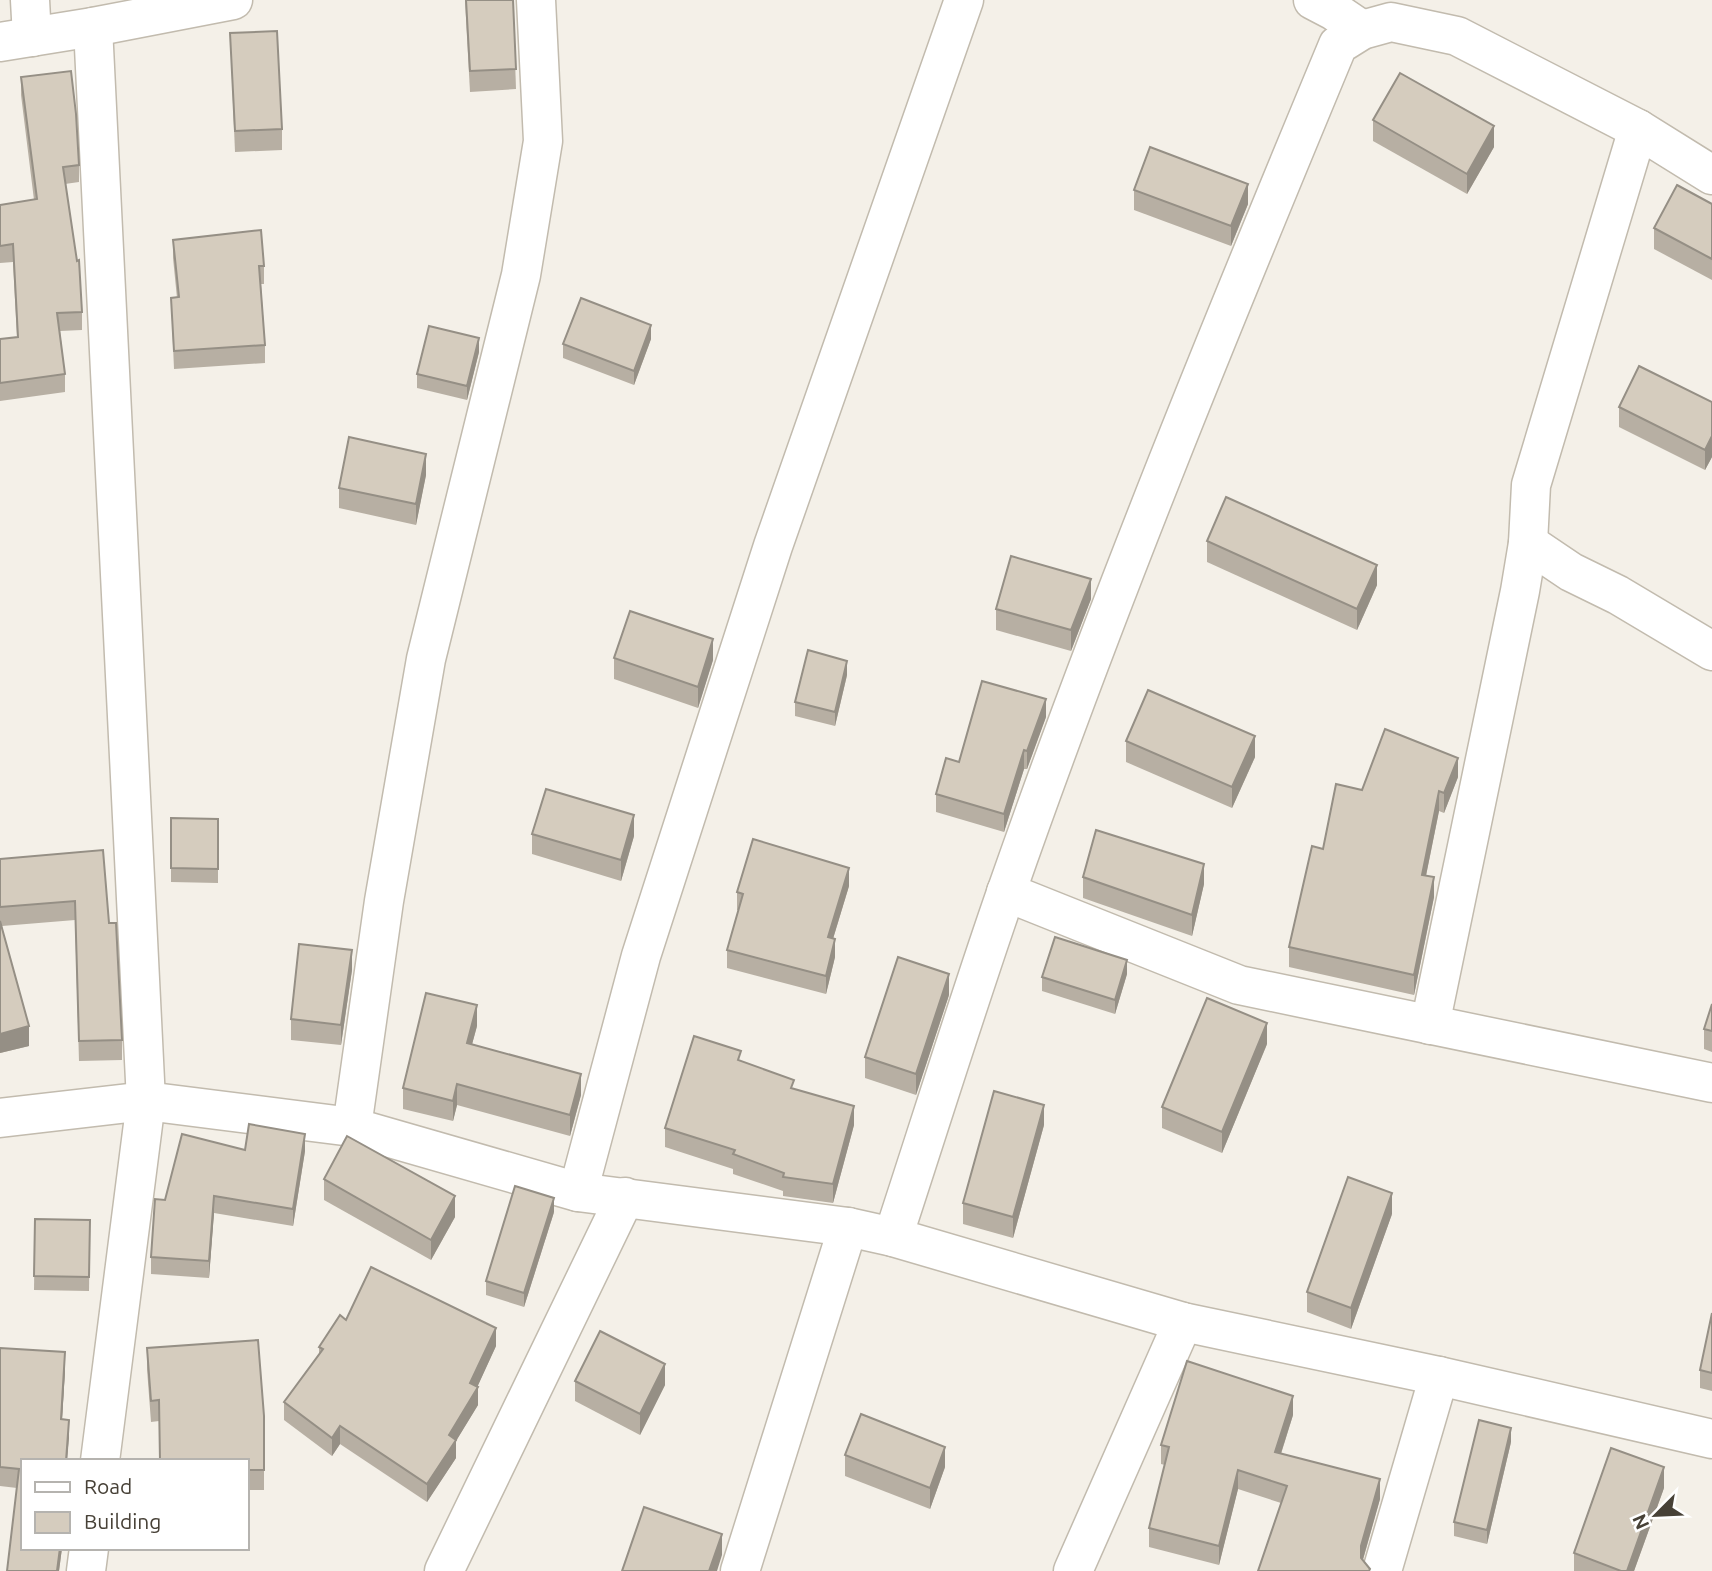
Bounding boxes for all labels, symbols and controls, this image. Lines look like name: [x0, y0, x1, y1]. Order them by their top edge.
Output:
legend: [21, 1459, 248, 1550]
text: Road: [84, 1474, 132, 1498]
north arrow: [1621, 1480, 1691, 1550]
text: Building: [84, 1509, 161, 1533]
text: N: [1628, 1511, 1653, 1533]

